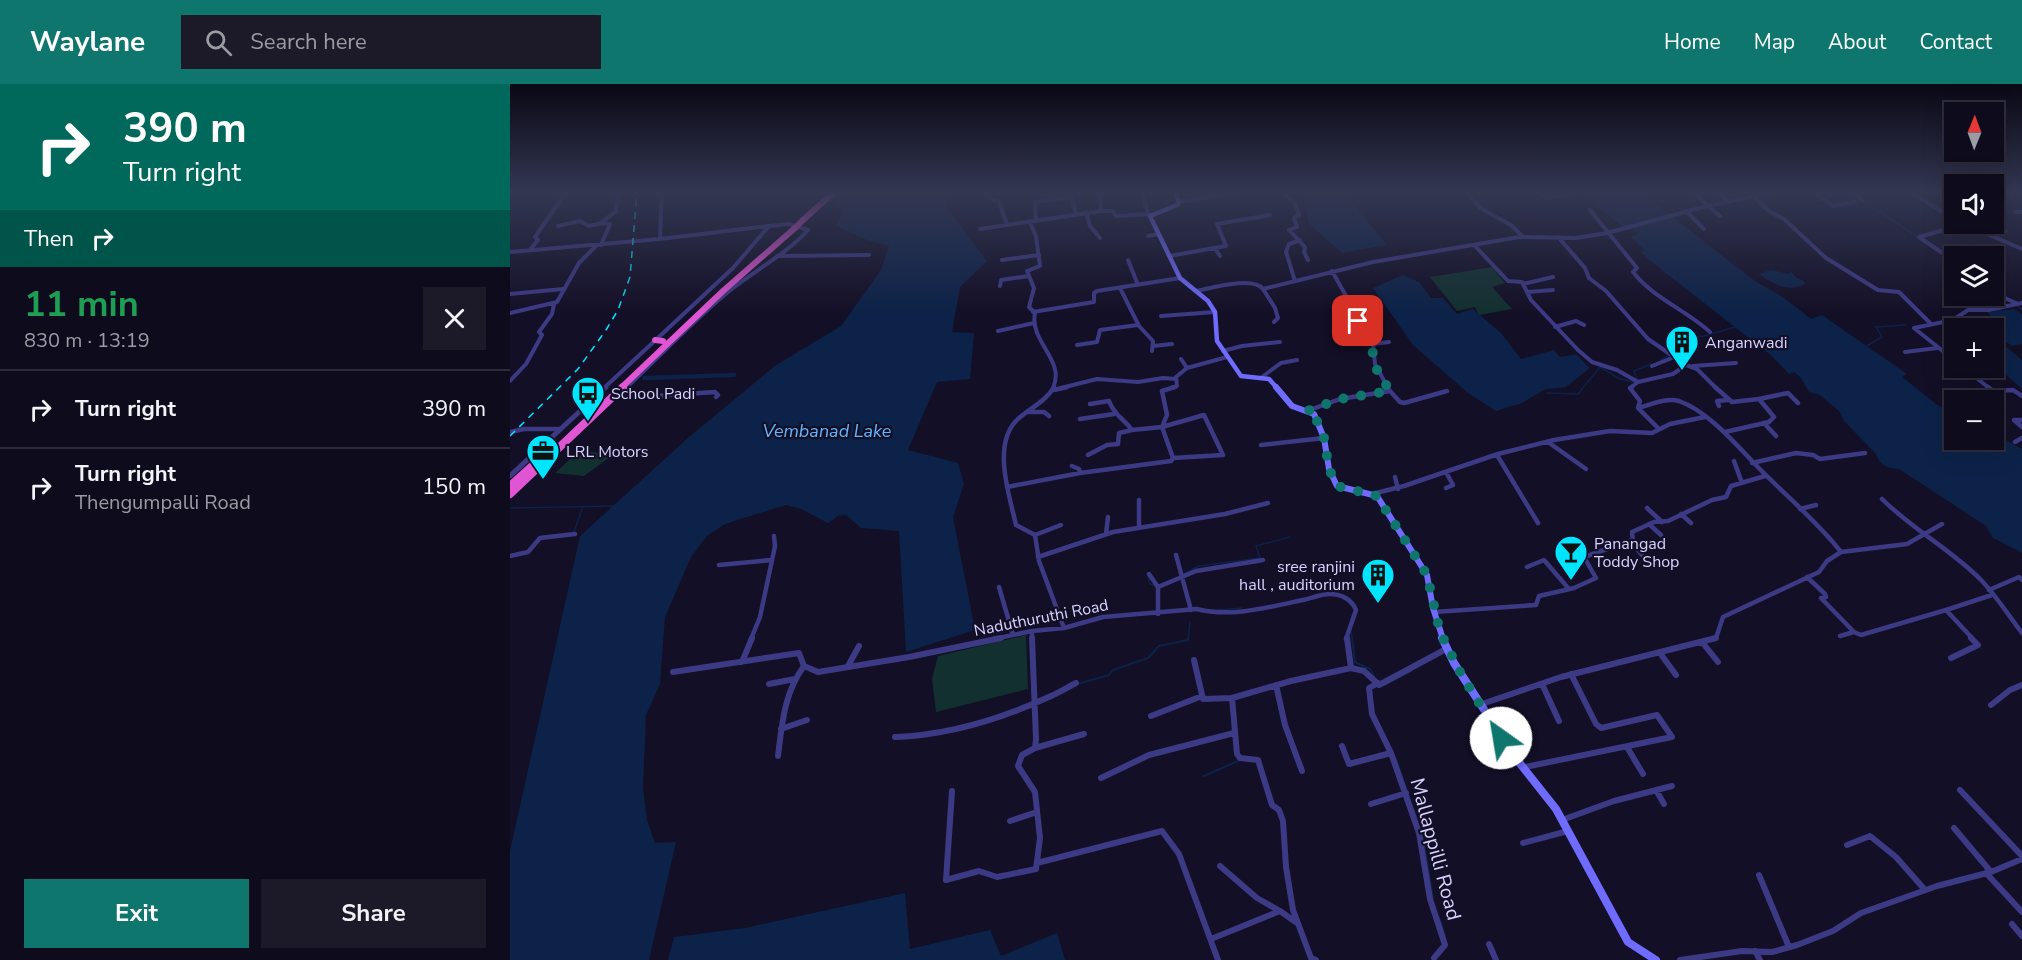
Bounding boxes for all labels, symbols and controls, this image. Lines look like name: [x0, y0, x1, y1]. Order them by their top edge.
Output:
search box: [181, 15, 601, 69]
text: Waylane: [30, 23, 145, 61]
icon: search: [202, 26, 235, 59]
text: Search here: [250, 27, 367, 57]
text: Home: [1664, 28, 1721, 56]
text: Map: [1754, 28, 1795, 56]
text: About: [1828, 28, 1886, 56]
text: Contact: [1919, 28, 1992, 56]
text: 390 m: [123, 100, 247, 157]
north arrow: [1944, 102, 2004, 162]
map controls: [1944, 102, 2004, 450]
icon: right: [24, 108, 102, 186]
text: Turn right: [123, 154, 241, 191]
button: sound: [1944, 174, 2004, 234]
icon: right: [86, 222, 119, 255]
text: Then: [24, 224, 74, 254]
button: layers: [1944, 246, 2004, 306]
text: 11 min: [24, 280, 139, 329]
button: close: [423, 287, 486, 350]
pin: [1332, 295, 1383, 346]
icon: arrive: [1341, 304, 1374, 337]
button: +: [1944, 318, 2004, 378]
building icon: Anganwadi: [1664, 324, 1700, 371]
text: 830 m · 13:19: [24, 327, 150, 354]
place label: Anganwadi: [1705, 332, 1787, 354]
bus stop icon: School Padi: [570, 375, 606, 422]
place label: School Padi: [611, 383, 695, 405]
button: −: [1944, 390, 2004, 450]
icon: right: [24, 393, 57, 426]
text: Turn right: [75, 394, 176, 424]
text: 390 m: [422, 394, 486, 424]
water label: Vembanad Lake: [763, 419, 892, 443]
office icon: LRL Motors: [525, 433, 561, 480]
place label: LRL Motors: [566, 441, 648, 463]
text: Turn right: [75, 459, 176, 489]
icon: right: [24, 471, 57, 504]
text: 150 m: [422, 472, 486, 502]
text: Thengumpalli Road: [75, 489, 251, 516]
place label: Panangad Toddy Shop: [1594, 533, 1679, 573]
bar icon: Panangad Toddy Shop: [1553, 534, 1589, 581]
place label: sree ranjini hall , auditorium: [1239, 556, 1355, 596]
building icon: sree ranjini hall , auditorium: [1360, 557, 1396, 604]
street label: Naduthuruthi Road: [972, 594, 1110, 642]
position arrow: [1469, 706, 1533, 770]
street label: Mallappilli Road: [1404, 775, 1467, 923]
button: Exit: [24, 879, 249, 948]
button: Share: [261, 879, 486, 948]

